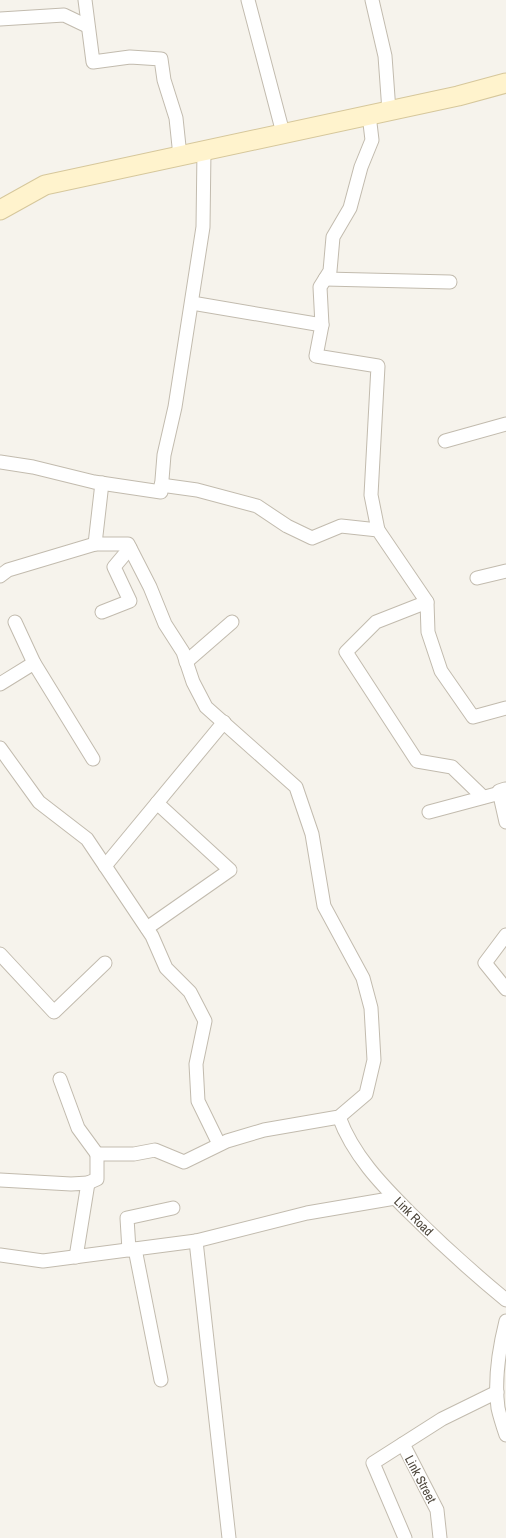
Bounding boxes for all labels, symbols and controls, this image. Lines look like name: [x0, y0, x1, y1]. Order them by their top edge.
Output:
street label: Link Road: [390, 1193, 437, 1240]
street label: Link Street: [401, 1452, 440, 1506]

